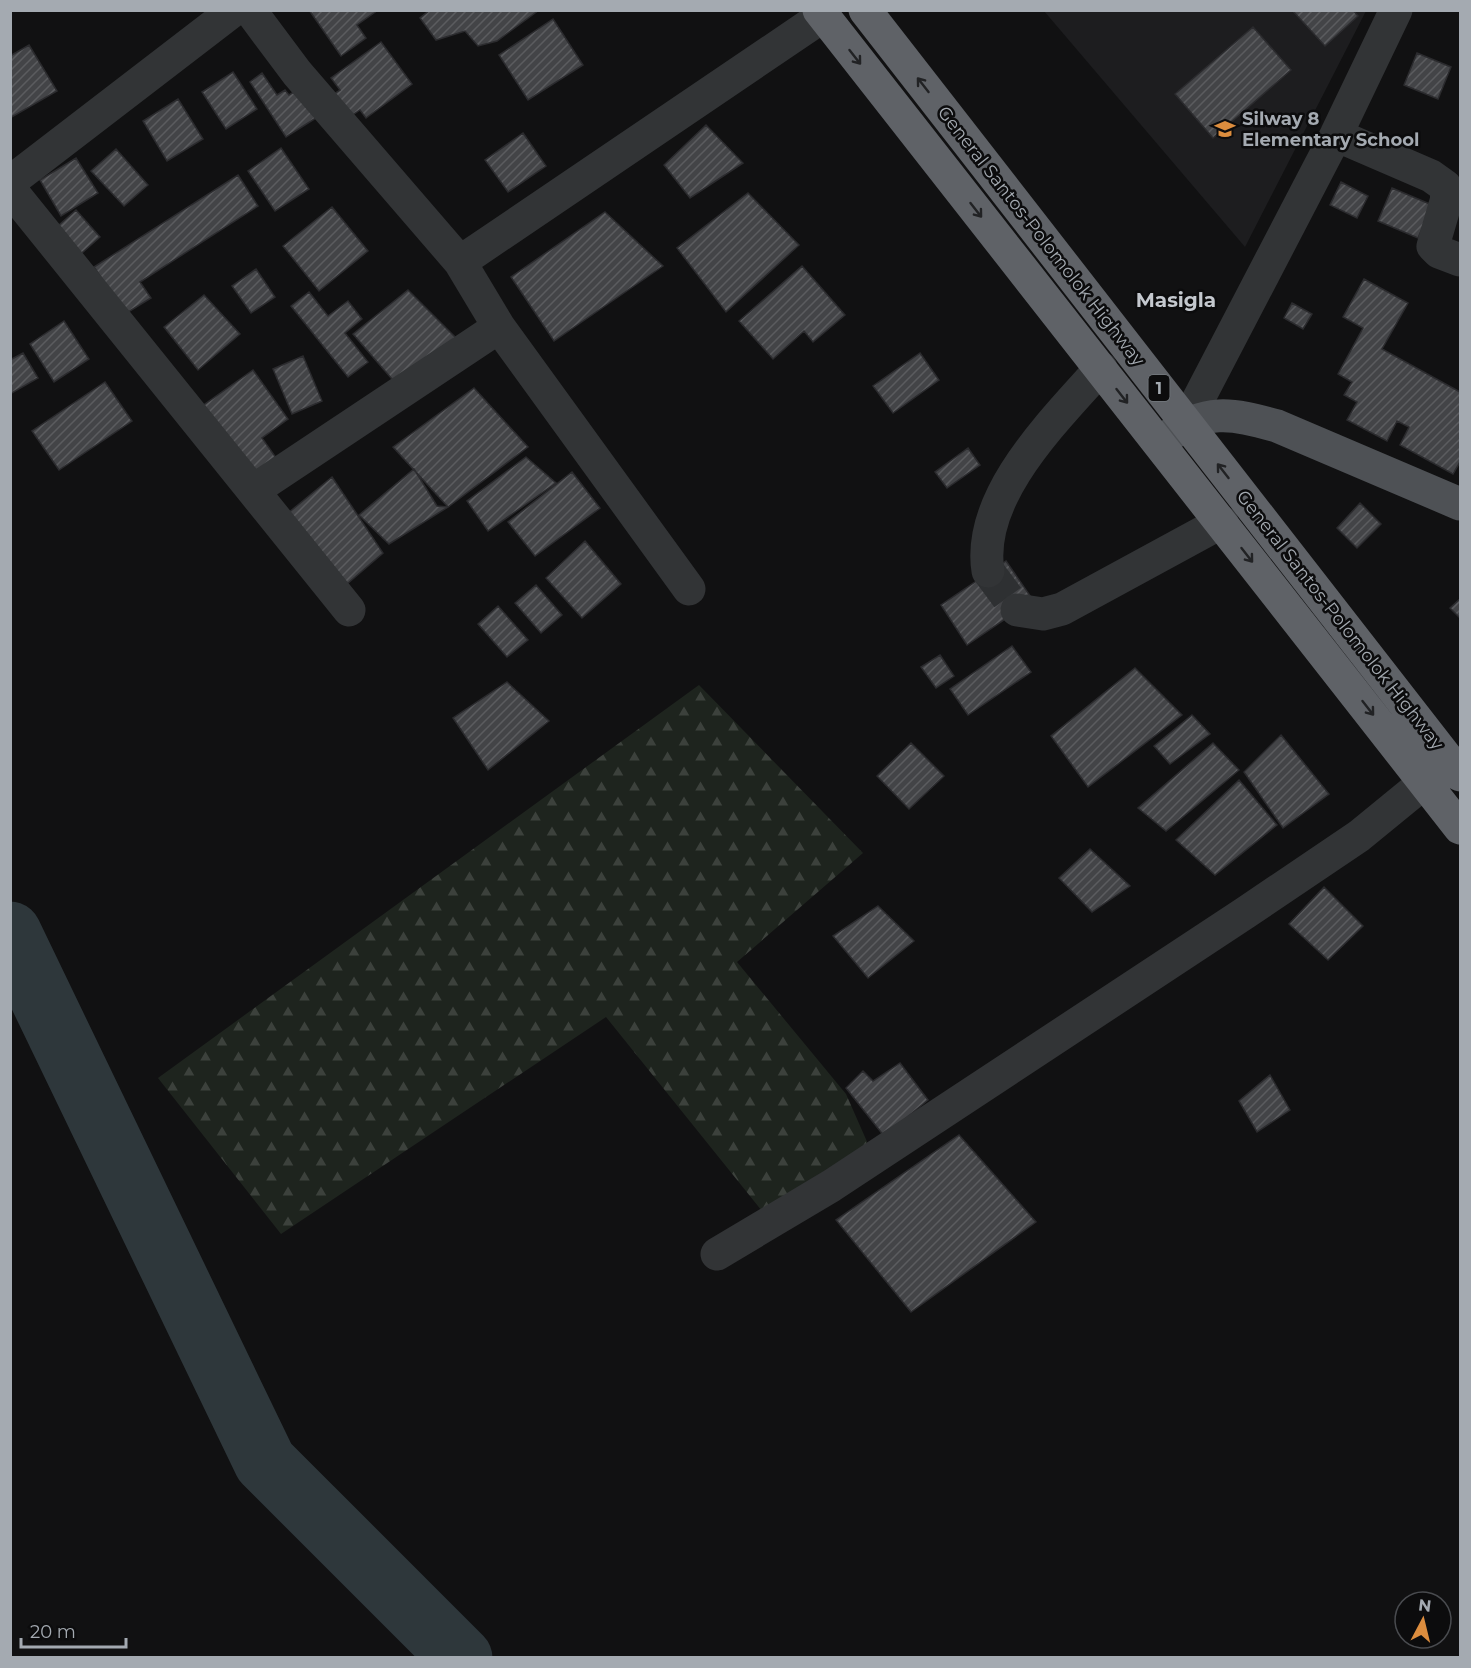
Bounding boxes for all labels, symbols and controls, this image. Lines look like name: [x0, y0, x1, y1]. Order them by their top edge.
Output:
one-way arrow: [849, 48, 862, 64]
one-way arrow: [917, 77, 930, 93]
street label: General Santos-Polomolok Highway: [933, 102, 1149, 370]
place label: Silway 8 Elementary School: [1242, 108, 1419, 151]
school or university icon: Silway 8 Elementary School: [1213, 117, 1237, 141]
one-way arrow: [969, 202, 982, 218]
district label: Masigla: [1136, 288, 1216, 312]
road number: 1: [1148, 375, 1170, 401]
one-way arrow: [1116, 388, 1129, 404]
one-way arrow: [1217, 463, 1230, 479]
street label: General Santos-Polomolok Highway: [1232, 486, 1448, 754]
one-way arrow: [1241, 547, 1254, 563]
one-way arrow: [1361, 700, 1374, 716]
north arrow: [1393, 1590, 1453, 1650]
text: N: [1417, 1595, 1432, 1616]
scale bar: [21, 1611, 126, 1649]
text: 20 m: [30, 1621, 76, 1643]

